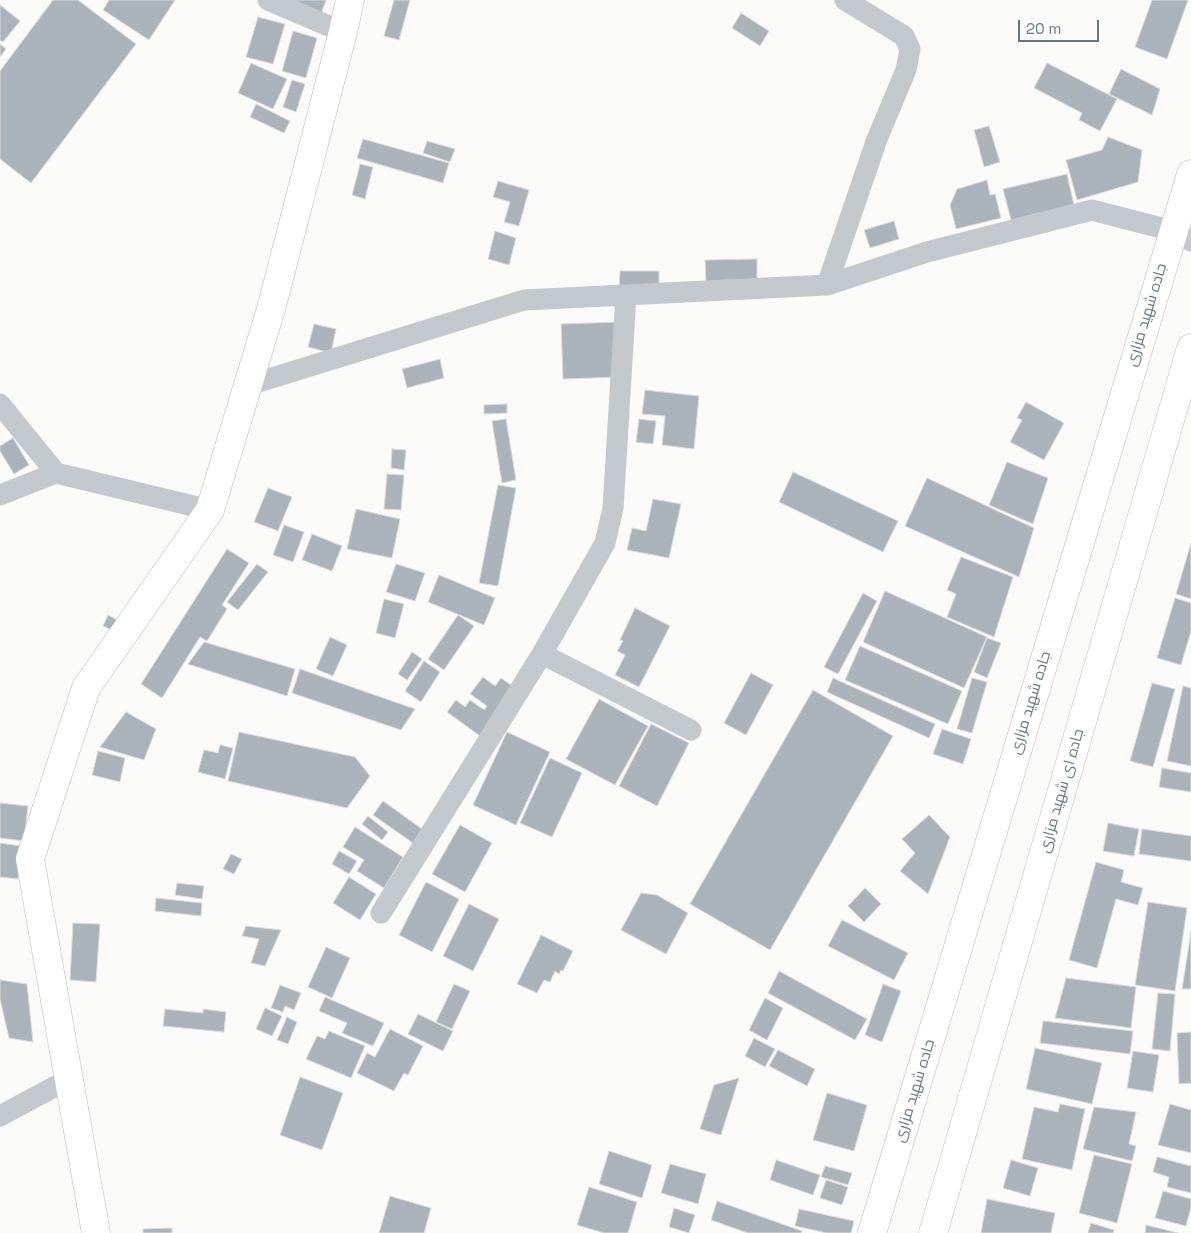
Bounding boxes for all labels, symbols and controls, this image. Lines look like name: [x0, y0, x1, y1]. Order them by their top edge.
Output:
scale bar: [1021, 10, 1102, 42]
text: 20 m: [1026, 19, 1061, 38]
street label: جاده شهید مزاری: [1123, 261, 1171, 369]
street label: جاده شهید مزاری: [1007, 649, 1055, 757]
street label: جاده ای شهید مزاری: [1036, 727, 1088, 855]
street label: جاده شهید مزاری: [891, 1037, 939, 1145]

